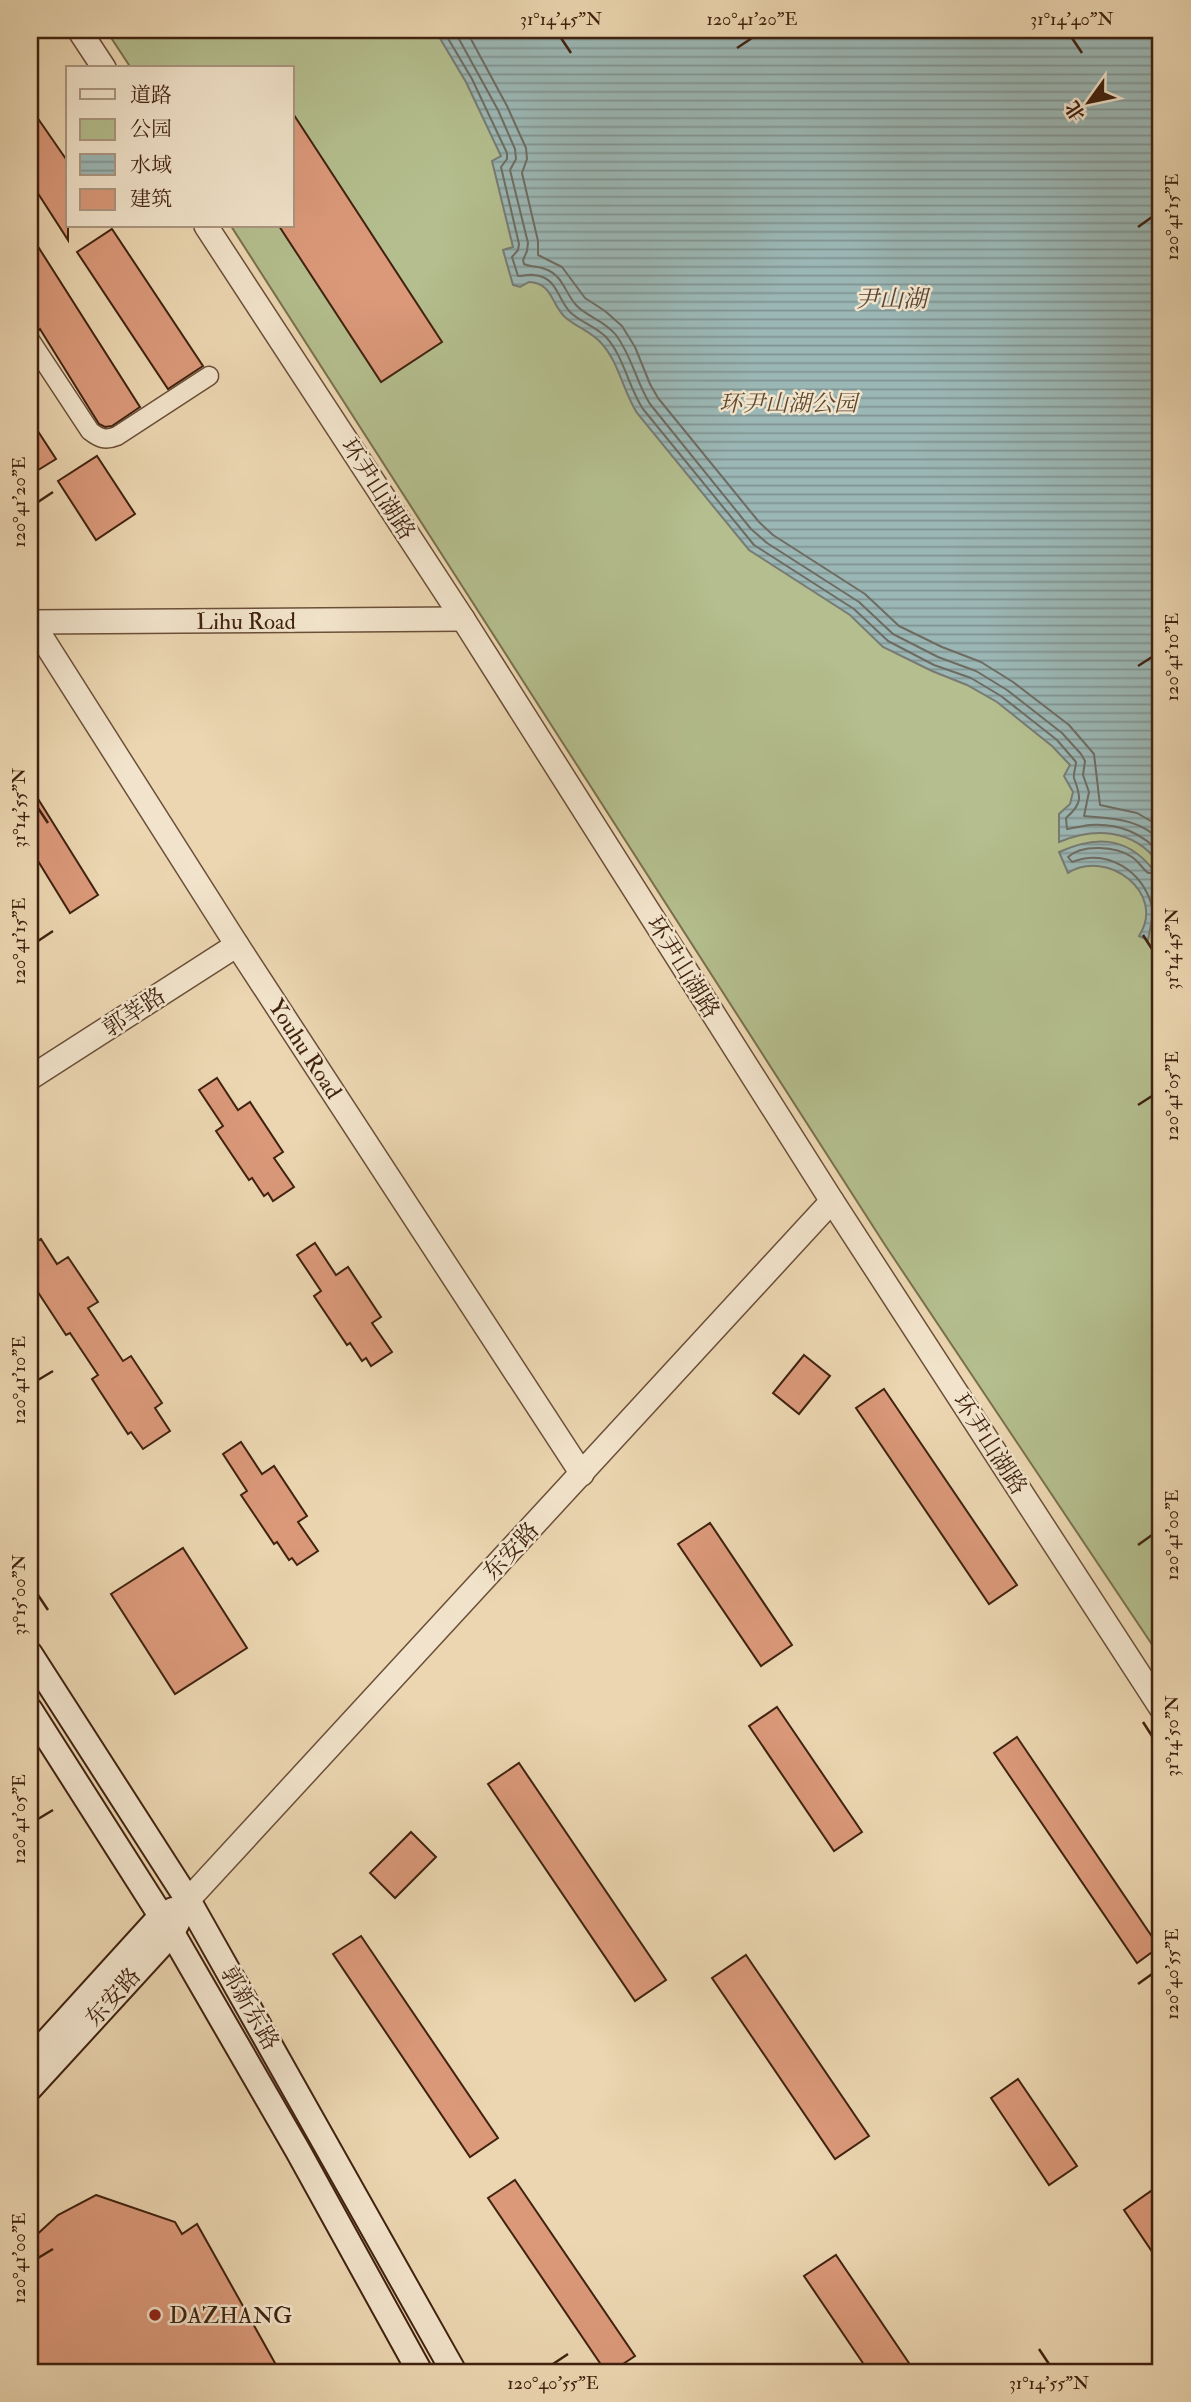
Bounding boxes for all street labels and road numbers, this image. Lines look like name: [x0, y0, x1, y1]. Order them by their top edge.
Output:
street label: 环尹山湖路: [335, 433, 421, 545]
street label: Lihu Road: [196, 607, 296, 636]
street label: 环尹山湖路: [640, 911, 726, 1023]
street label: 郭莘路: [97, 981, 171, 1043]
street label: Youhu Road: [262, 994, 348, 1104]
street label: 环尹山湖路: [947, 1388, 1033, 1500]
street label: 东安路: [477, 1516, 545, 1586]
street label: 郭新东路: [214, 1961, 286, 2055]
street label: 东安路: [79, 1962, 147, 2032]

